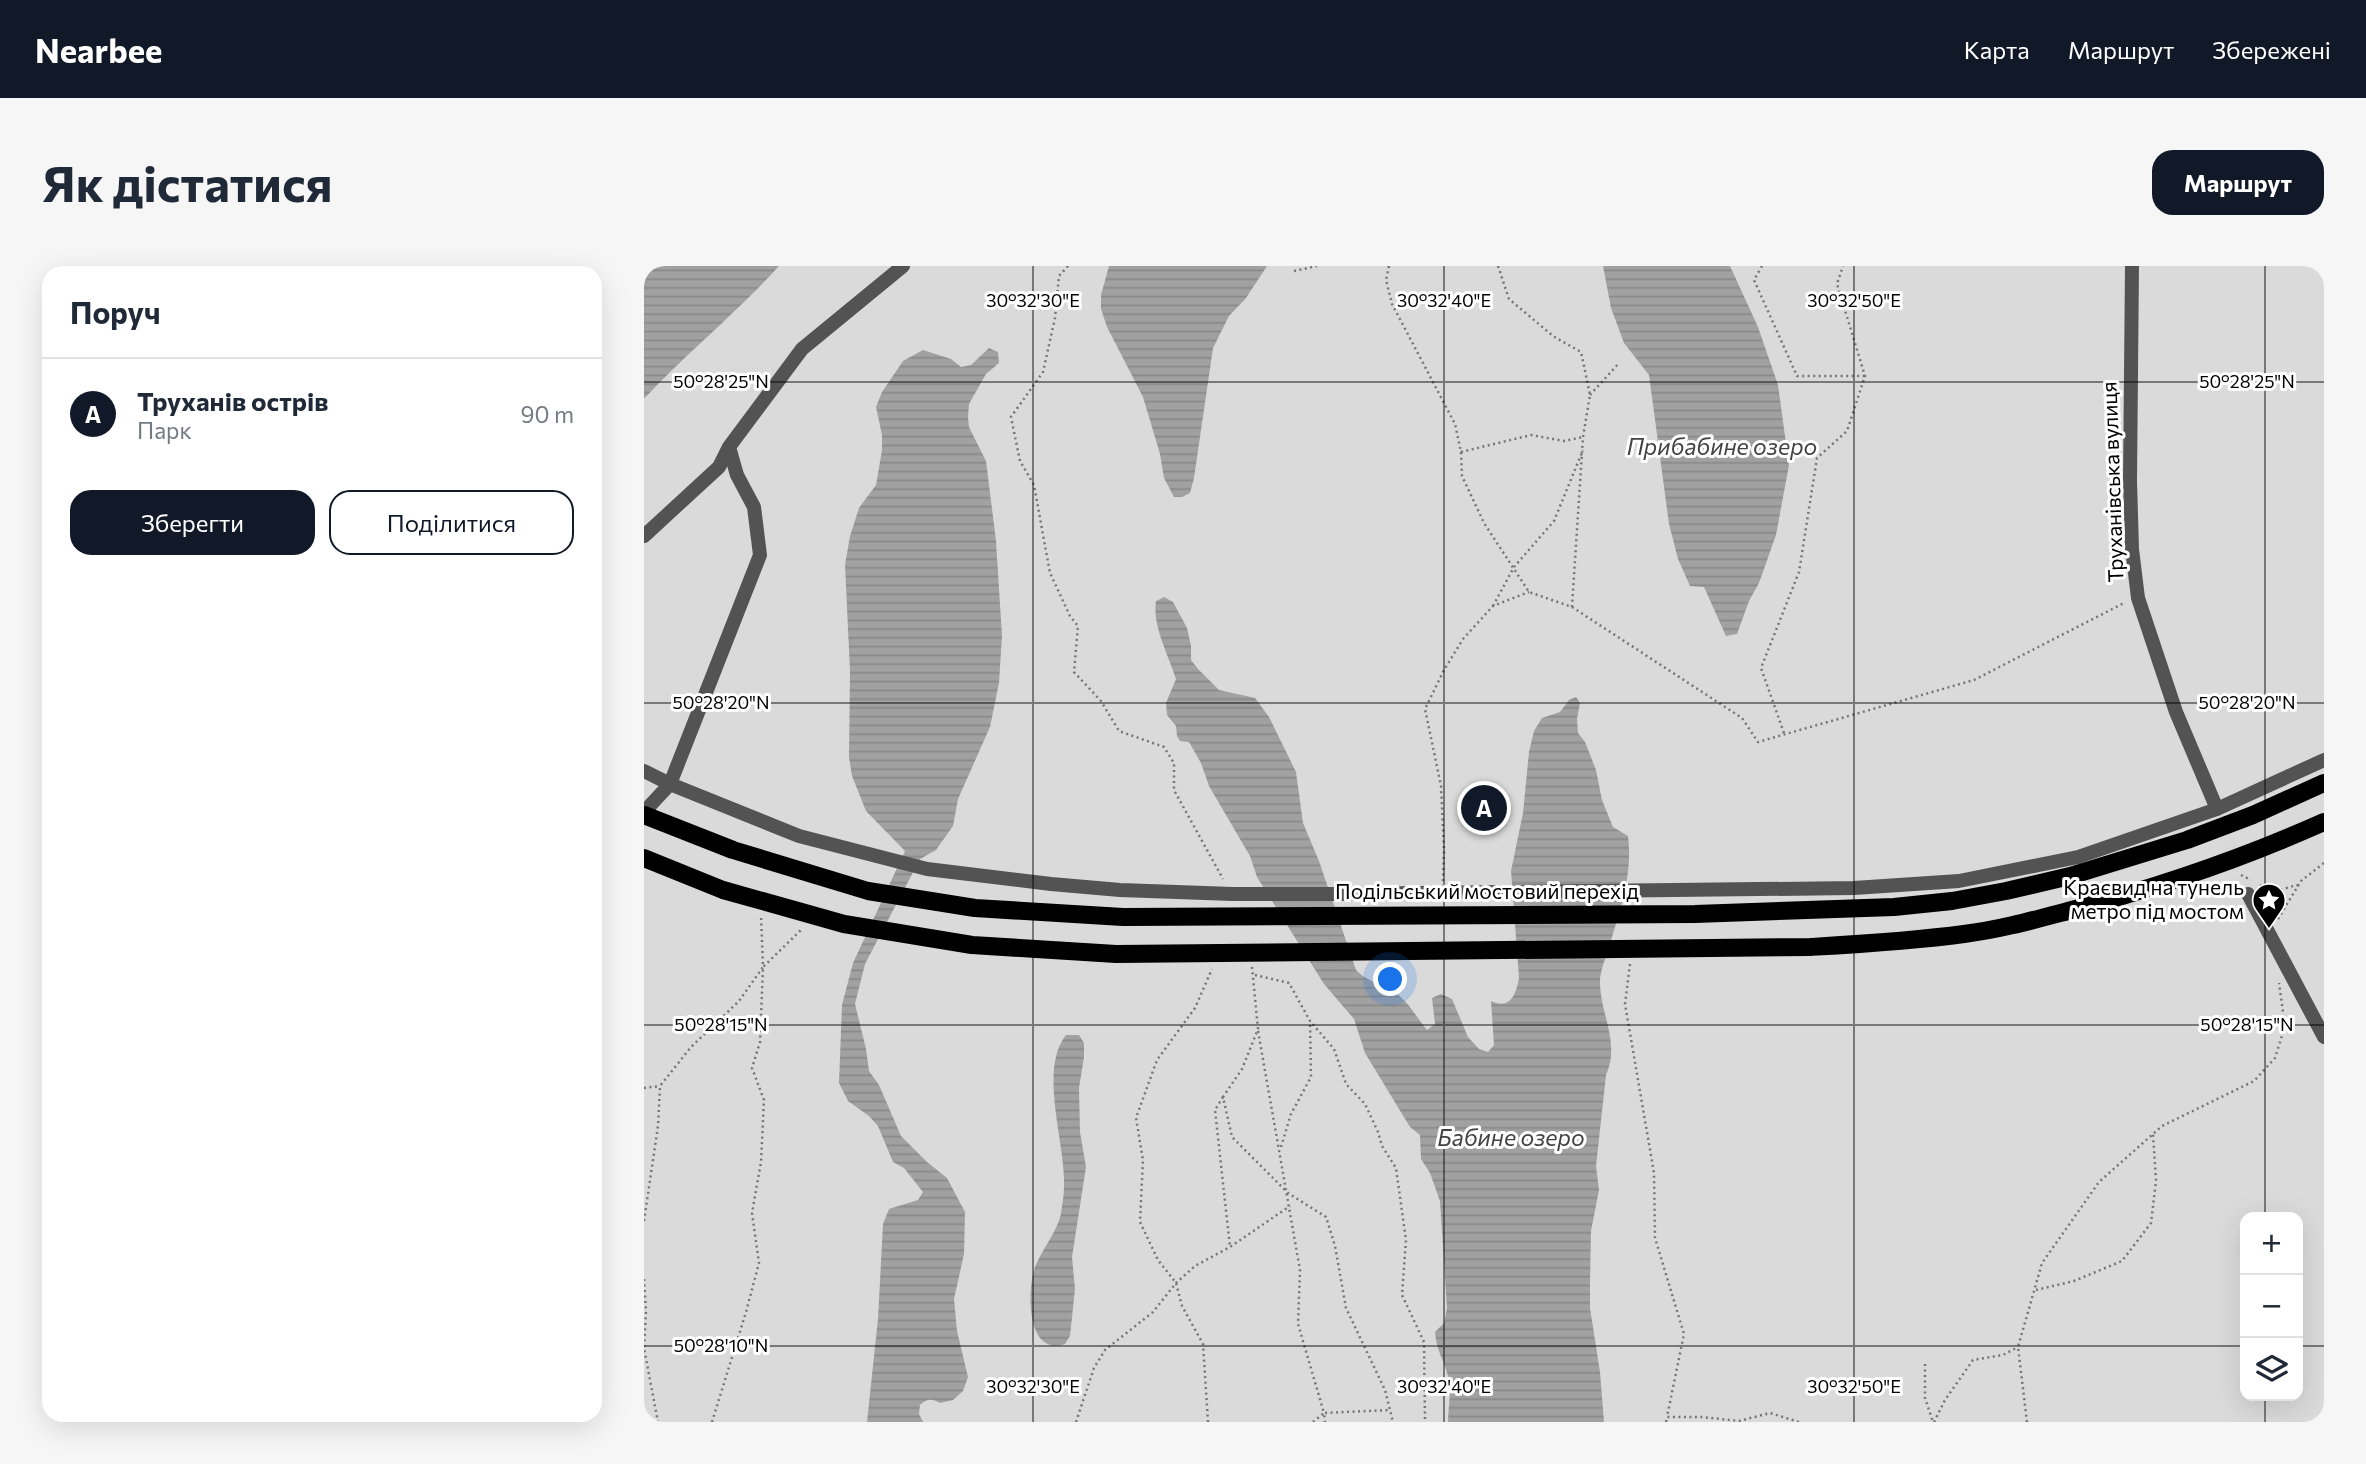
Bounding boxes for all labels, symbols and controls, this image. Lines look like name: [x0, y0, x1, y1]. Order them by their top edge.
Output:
text: Nearbee: [35, 29, 162, 70]
text: Карта: [1964, 35, 2030, 64]
text: Маршрут: [2068, 35, 2174, 64]
text: Збережені: [2212, 35, 2331, 64]
button: Маршрут: [2152, 150, 2324, 215]
text: Як дістатися: [42, 152, 333, 212]
text: 30°32'30"E: [986, 289, 1080, 311]
text: 30°32'40"E: [1397, 289, 1491, 311]
text: 30°32'50"E: [1807, 289, 1901, 311]
text: Поруч: [70, 293, 161, 330]
text: 50°28'25"N: [673, 370, 769, 392]
text: 50°28'25"N: [2199, 370, 2295, 392]
street label: Труханівська вулиця: [2095, 381, 2128, 583]
text: Труханів острів: [137, 385, 329, 416]
text: A: [85, 400, 101, 428]
text: 90 m: [521, 400, 574, 428]
text: Парк: [137, 416, 192, 444]
water label: Прибабине озеро: [1627, 432, 1817, 460]
button: Зберегти: [70, 490, 315, 555]
button: Поділитися: [329, 490, 574, 555]
text: 50°28'20"N: [673, 691, 769, 713]
text: 50°28'20"N: [2199, 691, 2295, 713]
pin: A: [1461, 782, 1507, 834]
place label: Краєвид на тунель метро під мостом: [2063, 874, 2244, 923]
street label: Подільський мостовий перехід: [1335, 878, 1639, 903]
place icon: Краєвид на тунель метро під мостом: [2250, 881, 2288, 930]
your location: [1373, 962, 1407, 996]
text: 50°28'15"N: [674, 1013, 768, 1035]
text: 50°28'15"N: [2200, 1013, 2294, 1035]
water label: Бабине озеро: [1437, 1123, 1585, 1151]
map controls: [2240, 1212, 2303, 1401]
button: +: [2240, 1212, 2303, 1275]
button: −: [2240, 1275, 2303, 1338]
text: 50°28'10"N: [674, 1334, 768, 1356]
button: layers: [2240, 1338, 2303, 1401]
text: 30°32'30"E: [986, 1375, 1080, 1397]
text: 30°32'40"E: [1397, 1375, 1491, 1397]
text: 30°32'50"E: [1807, 1375, 1901, 1397]

